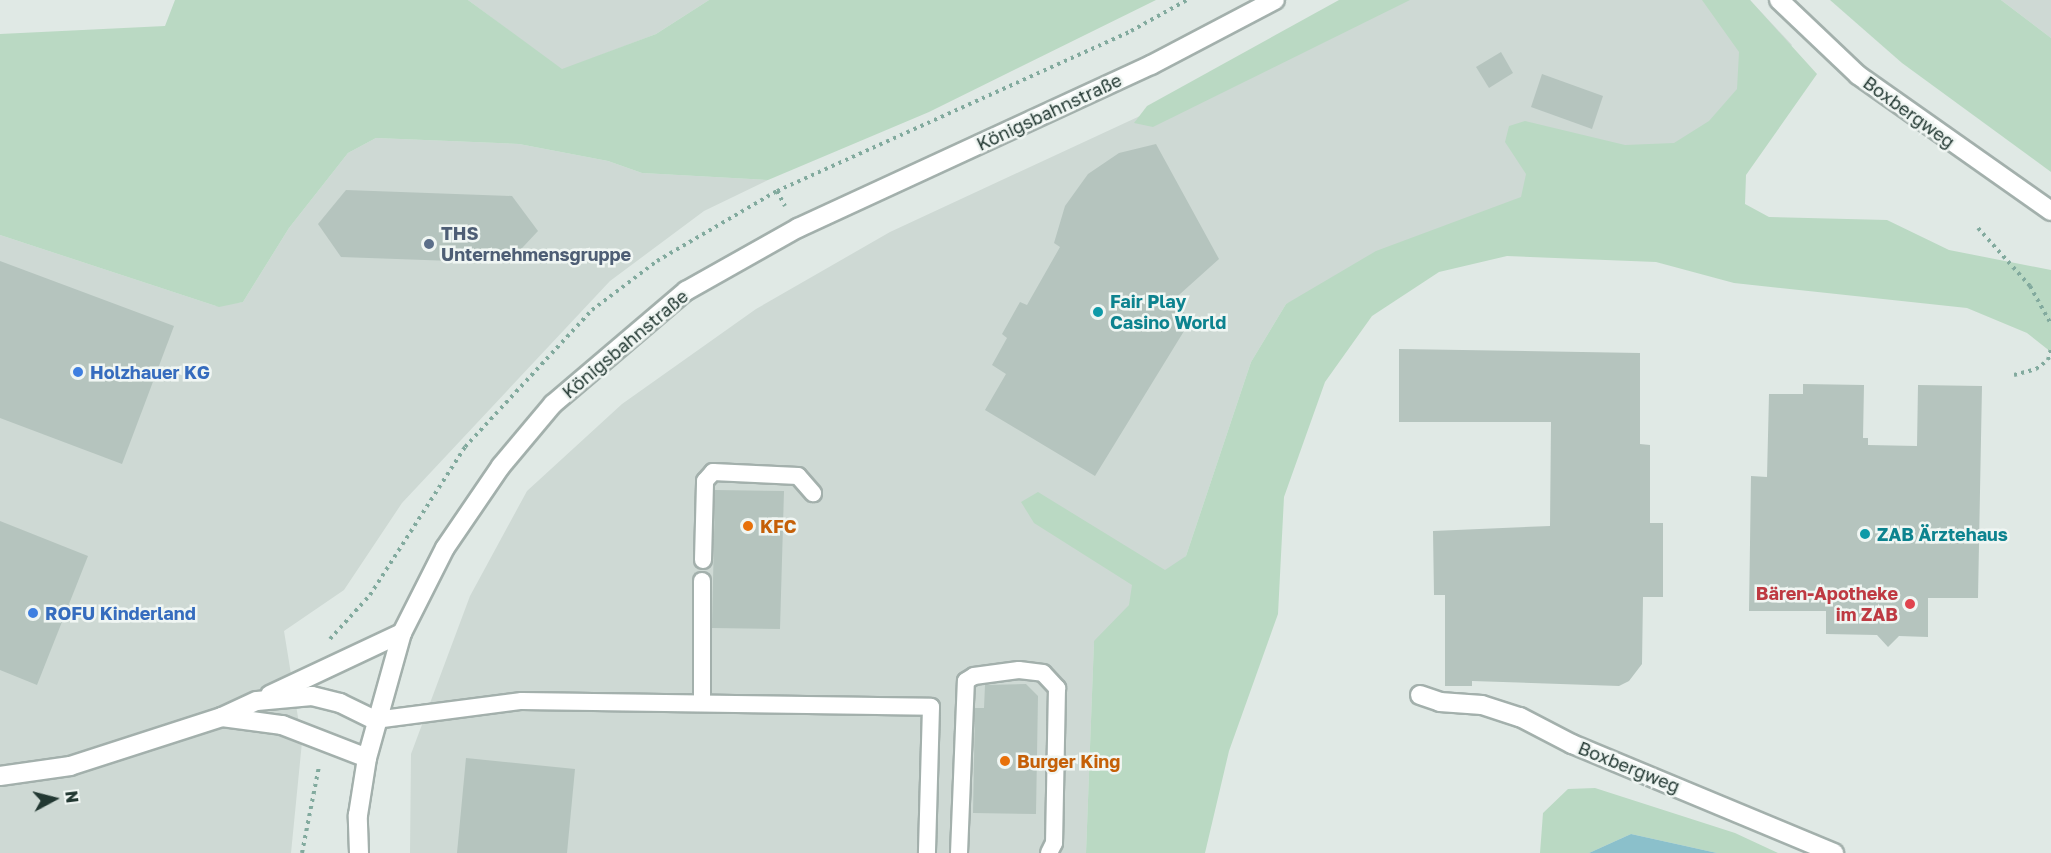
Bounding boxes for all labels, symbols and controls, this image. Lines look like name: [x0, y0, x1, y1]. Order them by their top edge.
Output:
street label: Königsbahnstraße: [973, 69, 1125, 155]
street label: Boxbergweg: [1859, 72, 1959, 152]
place label: THS Unternehmensgruppe: [441, 223, 631, 266]
marker: THS Unternehmensgruppe: [422, 237, 436, 251]
street label: Königsbahnstraße: [558, 285, 692, 403]
place label: Fair Play Casino World: [1110, 291, 1226, 334]
marker: Fair Play Casino World: [1091, 305, 1105, 319]
place label: Holzhauer KG: [90, 361, 210, 383]
marker: Holzhauer KG: [71, 365, 85, 379]
place label: KFC: [760, 515, 797, 537]
marker: KFC: [741, 519, 755, 533]
place label: ZAB Ärztehaus: [1877, 523, 2008, 545]
marker: ZAB Ärztehaus: [1858, 527, 1872, 541]
place label: Bären-Apotheke im ZAB: [1756, 583, 1898, 626]
marker: Bären-Apotheke im ZAB: [1903, 597, 1917, 611]
place label: ROFU Kinderland: [45, 602, 196, 624]
marker: ROFU Kinderland: [26, 606, 40, 620]
street label: Boxbergweg: [1575, 737, 1683, 797]
place label: Burger King: [1017, 750, 1120, 772]
marker: Burger King: [998, 754, 1012, 768]
north arrow: [24, 769, 84, 829]
text: N: [61, 790, 83, 804]

